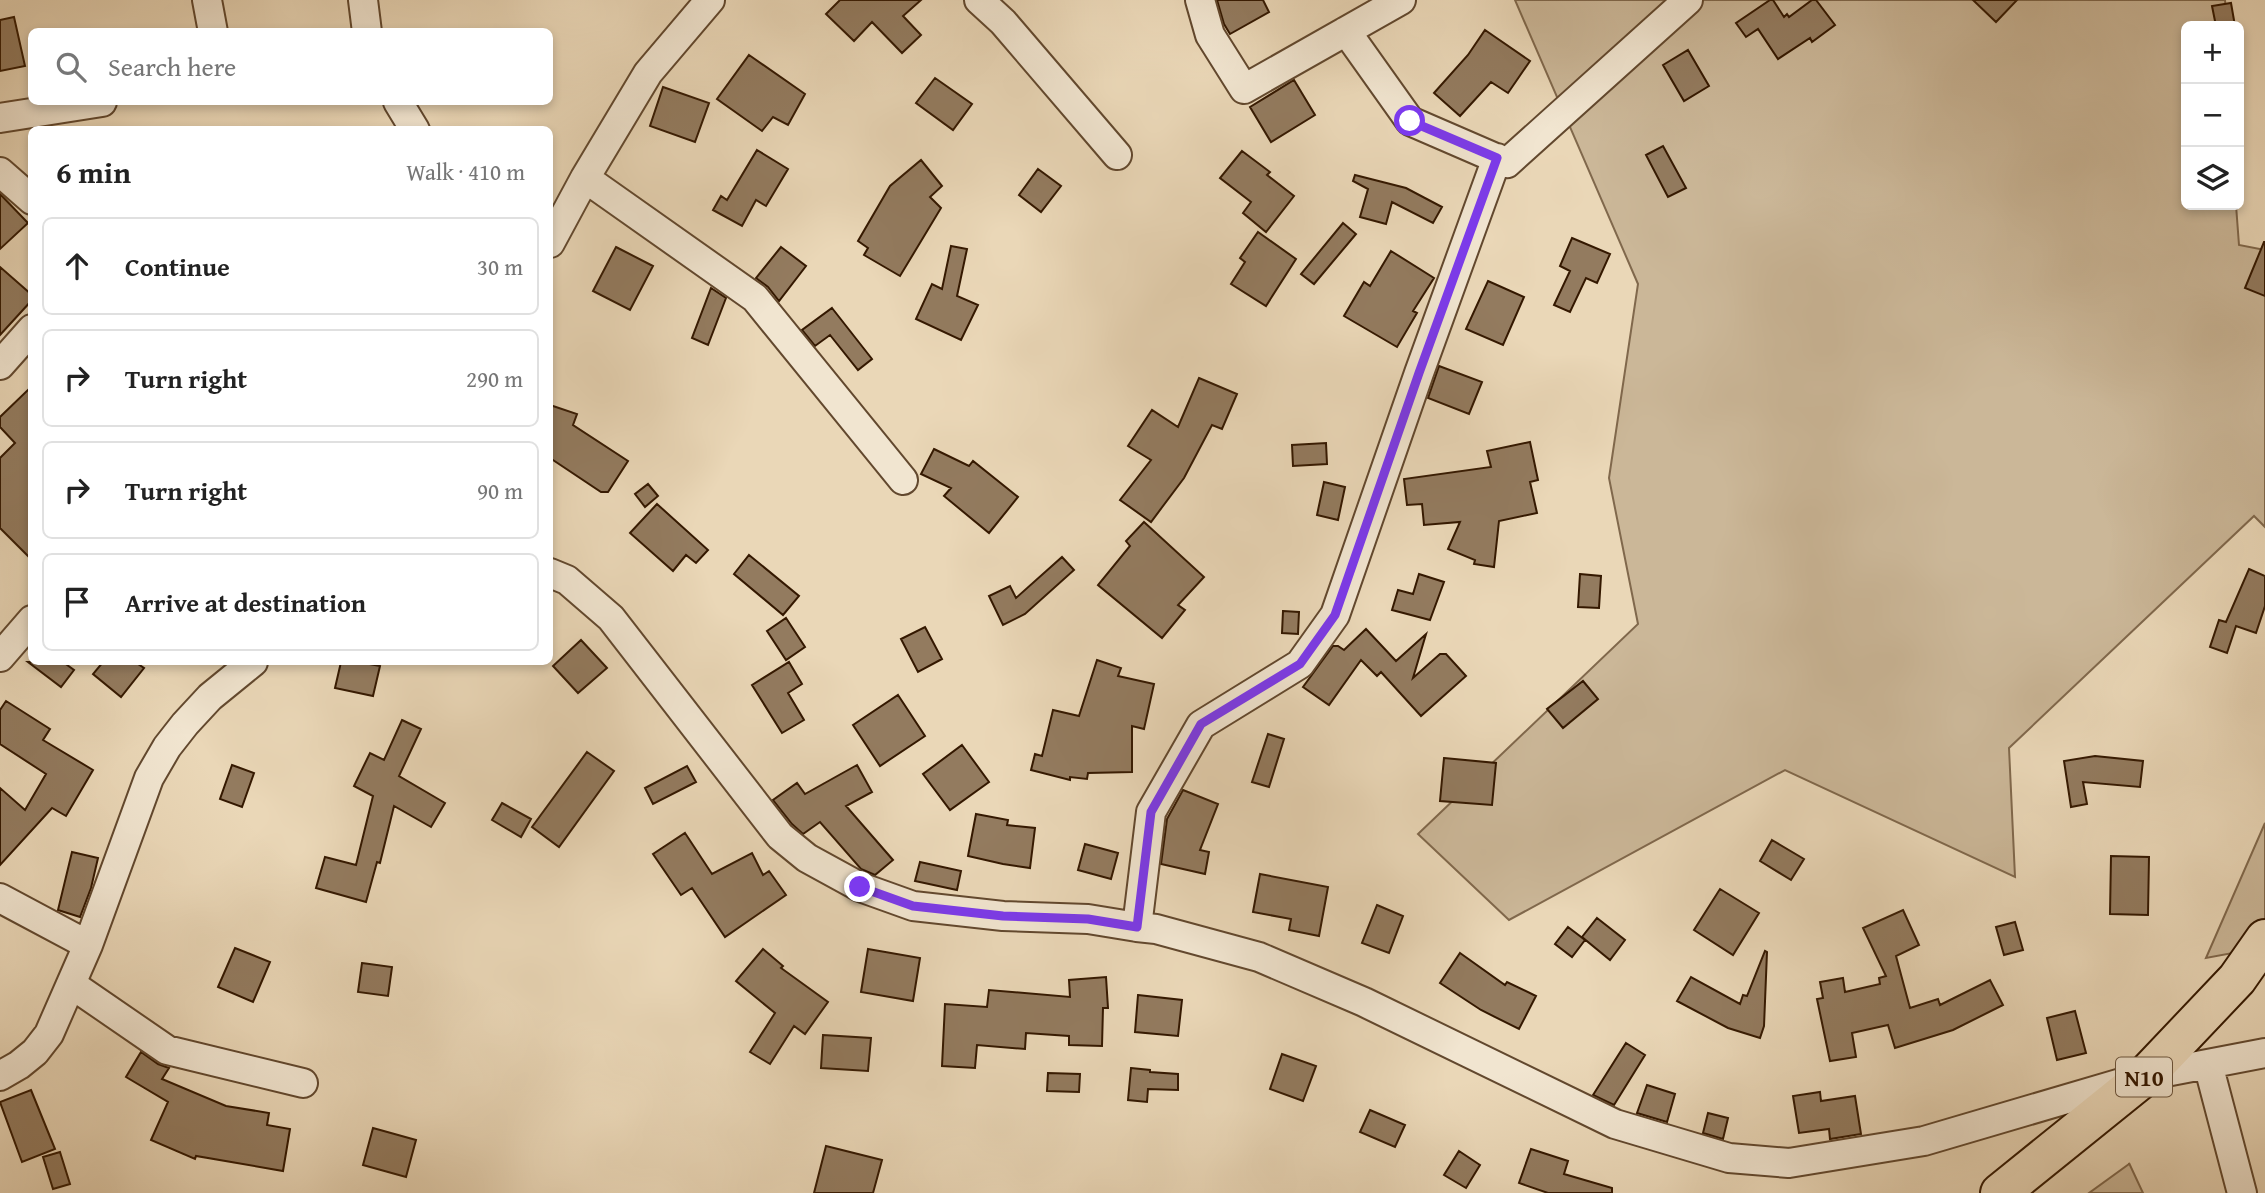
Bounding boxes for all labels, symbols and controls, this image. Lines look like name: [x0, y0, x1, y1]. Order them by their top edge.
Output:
map controls: [2181, 21, 2244, 210]
button: +: [2181, 21, 2244, 84]
search box: [28, 28, 553, 105]
text: Search here: [108, 47, 236, 86]
icon: search: [52, 48, 90, 86]
button: −: [2181, 84, 2244, 147]
route start: [1394, 105, 1425, 136]
button: layers: [2181, 147, 2244, 210]
text: 6 min: [56, 150, 131, 194]
text: Walk · 410 m: [406, 155, 525, 188]
icon: ahead: [58, 247, 96, 285]
text: Continue: [125, 247, 230, 286]
text: 30 m: [477, 250, 523, 283]
icon: right: [58, 359, 96, 397]
text: Turn right: [125, 359, 247, 398]
text: 290 m: [466, 362, 523, 395]
icon: right: [58, 471, 96, 509]
text: Turn right: [125, 471, 247, 510]
text: 90 m: [477, 474, 523, 507]
icon: arrive: [58, 583, 96, 621]
text: Arrive at destination: [125, 583, 366, 622]
route end: [844, 871, 875, 902]
road number: N10: [2116, 1058, 2172, 1096]

